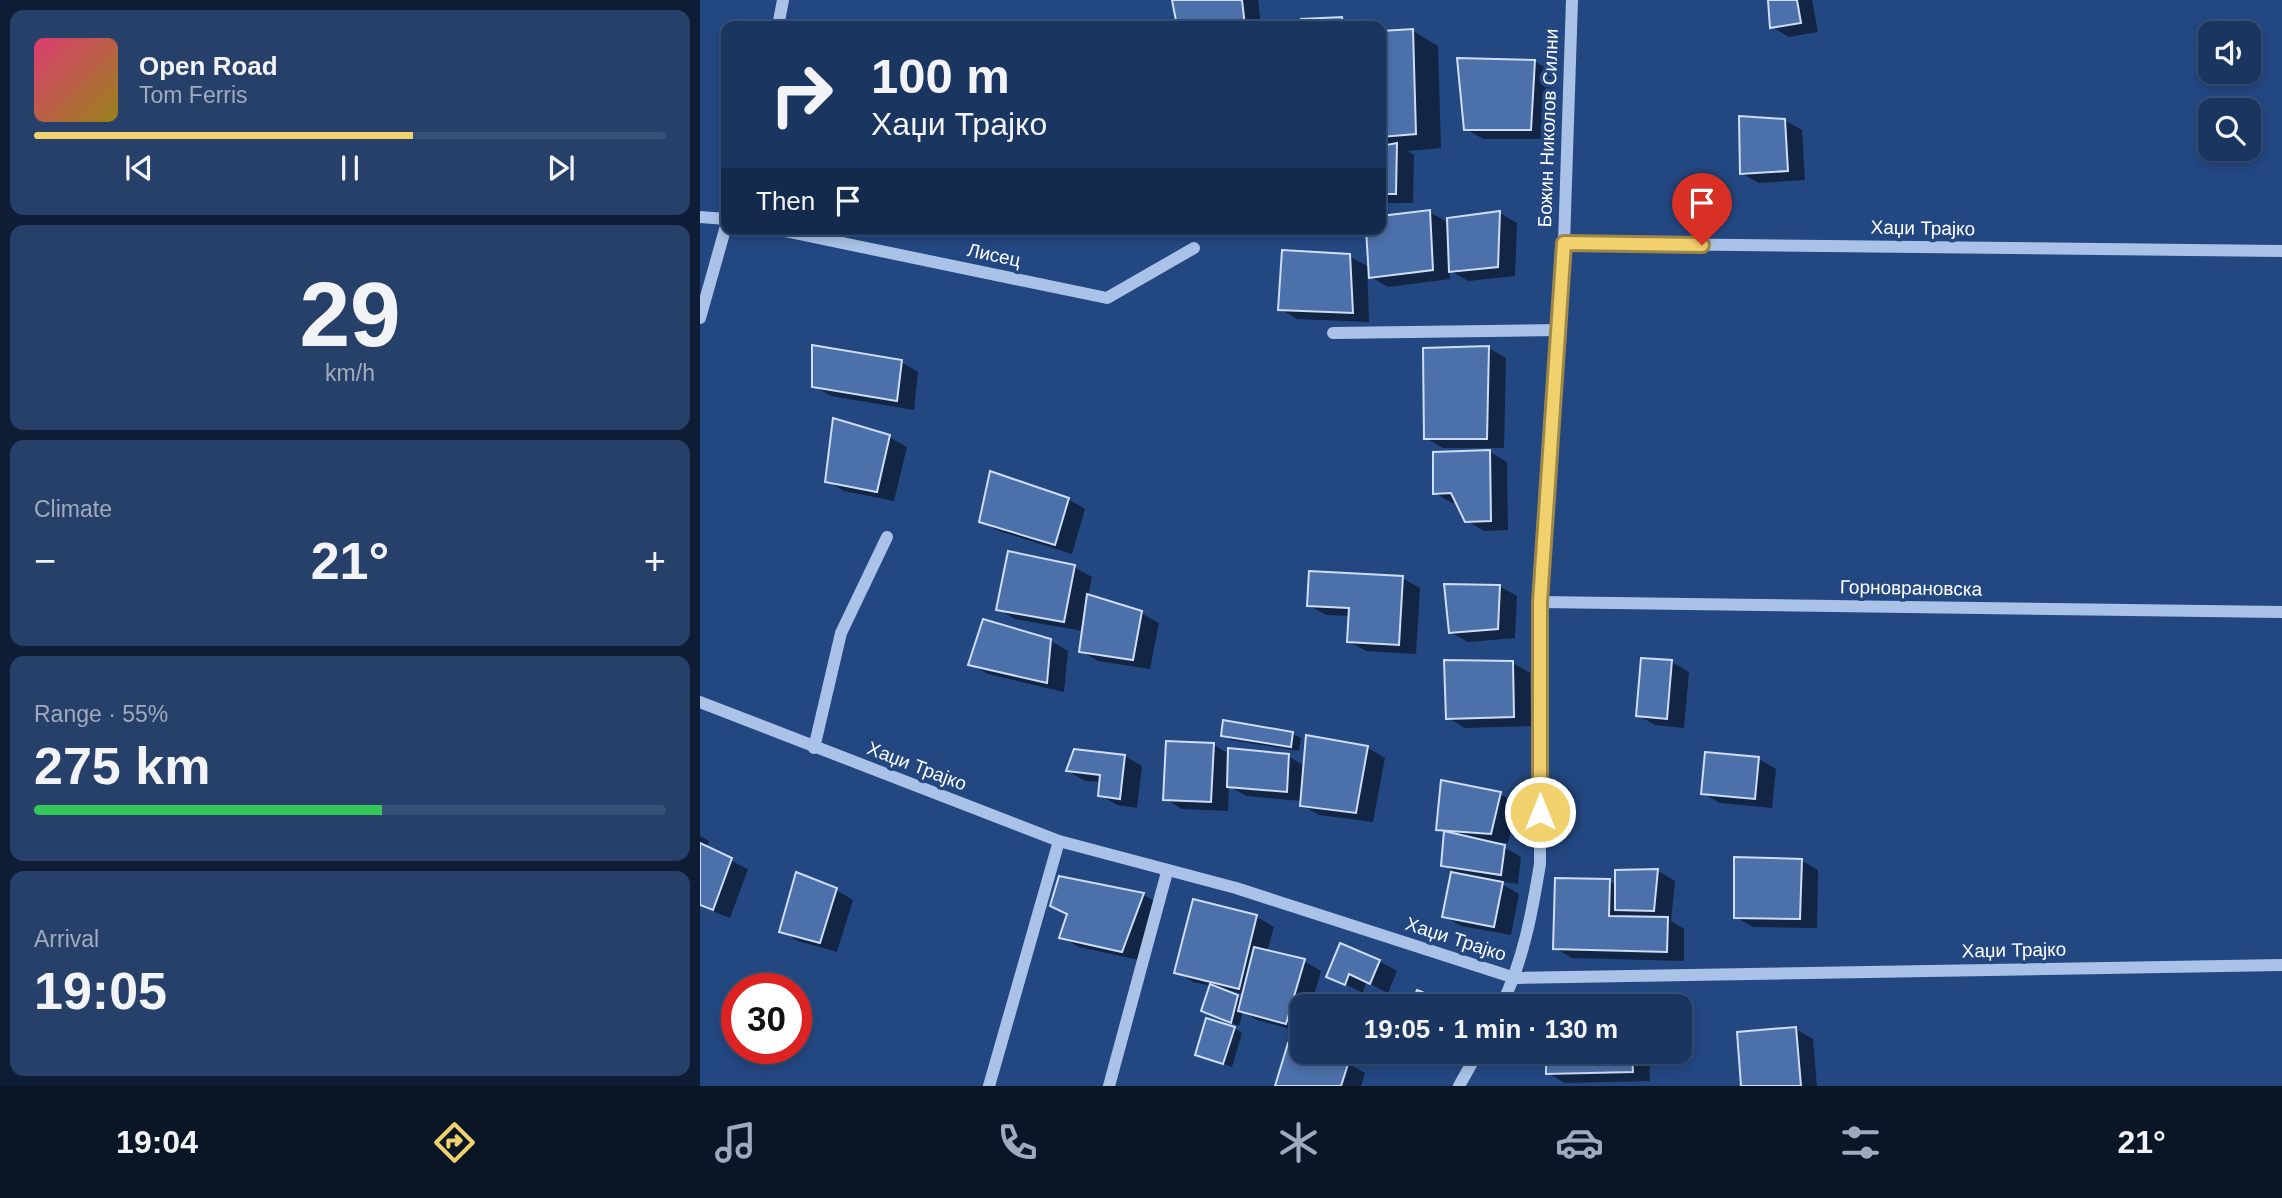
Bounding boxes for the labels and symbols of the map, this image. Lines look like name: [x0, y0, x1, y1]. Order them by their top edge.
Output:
street label: Божин Николов Силни: [1534, 28, 1562, 228]
pin: [1672, 173, 1732, 245]
street label: Хаџи Трајко: [1871, 217, 1975, 239]
street label: Лисец: [965, 239, 1023, 271]
street label: Горноврановска: [1840, 576, 1983, 600]
street label: Хаџи Трајко: [864, 737, 970, 795]
position arrow: [1503, 775, 1577, 849]
street label: Хаџи Трајко: [1403, 913, 1509, 965]
street label: Хаџи Трајко: [1962, 939, 2066, 961]
speed limit sign: 30: [721, 973, 812, 1064]

